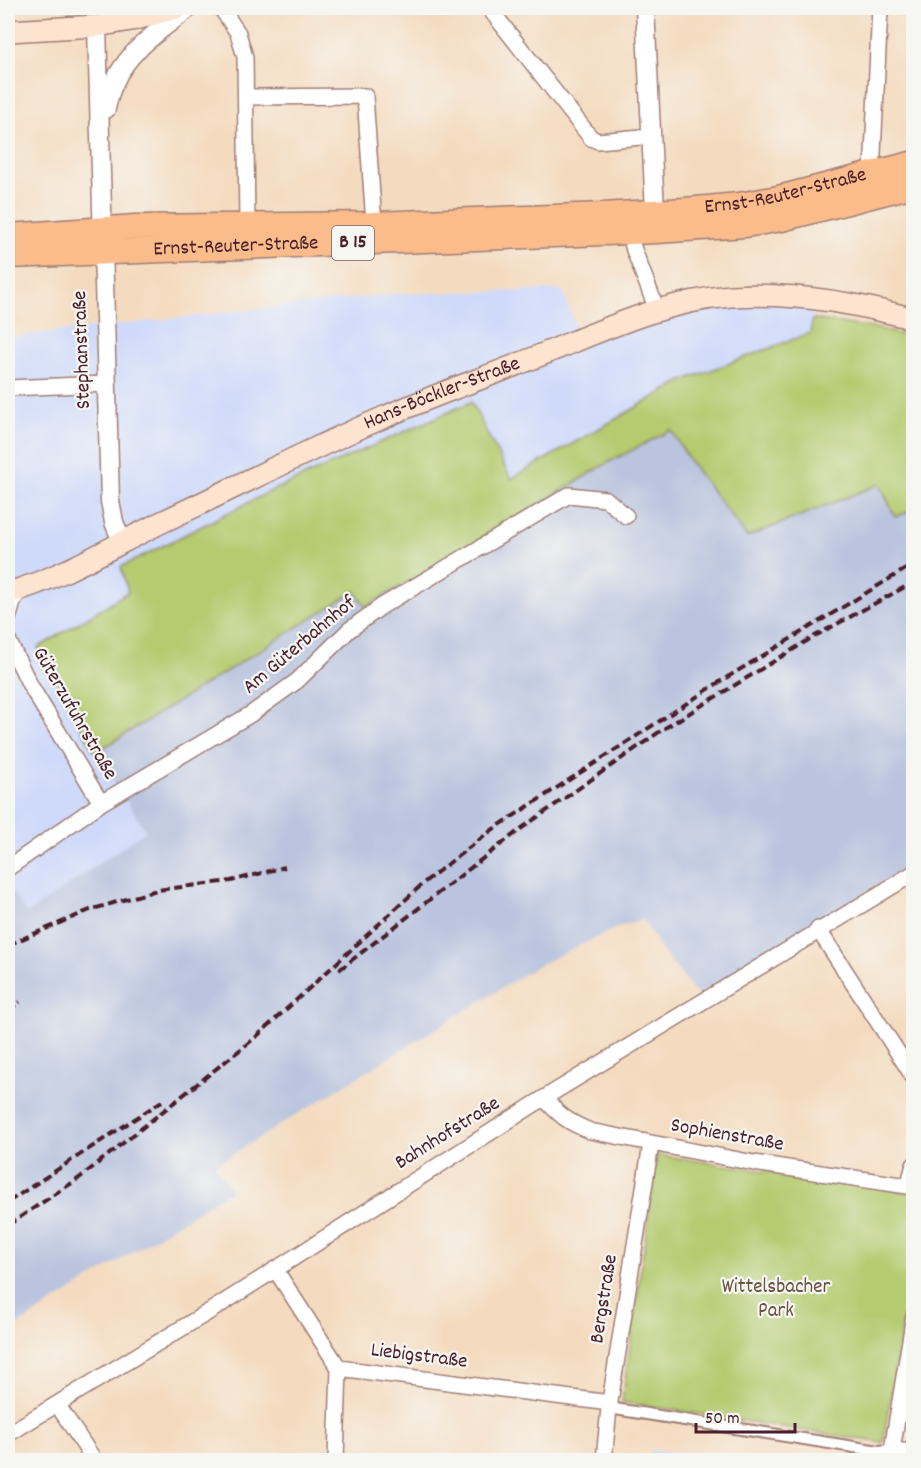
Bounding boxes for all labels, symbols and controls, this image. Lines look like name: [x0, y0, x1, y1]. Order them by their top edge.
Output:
street label: Ernst-Reuter-Straße: [703, 161, 870, 223]
road number: B 15: [332, 226, 374, 260]
street label: Ernst-Reuter-Straße: [153, 229, 319, 265]
street label: Stephanstraße: [66, 290, 100, 410]
street label: Hans-Böckler-Straße: [359, 350, 525, 439]
street label: Am Güterbahnhof: [237, 589, 364, 702]
street label: Güterzufuhrstraße: [24, 642, 124, 786]
street label: Bahnhofstraße: [390, 1090, 506, 1178]
street label: Sophienstraße: [668, 1111, 786, 1161]
street label: Bergstraße: [583, 1252, 627, 1346]
park label: Wittelsbacher Park: [722, 1273, 830, 1327]
street label: Liebigstraße: [369, 1336, 469, 1378]
scale bar: [696, 1396, 795, 1434]
text: 50 m: [705, 1407, 740, 1432]

